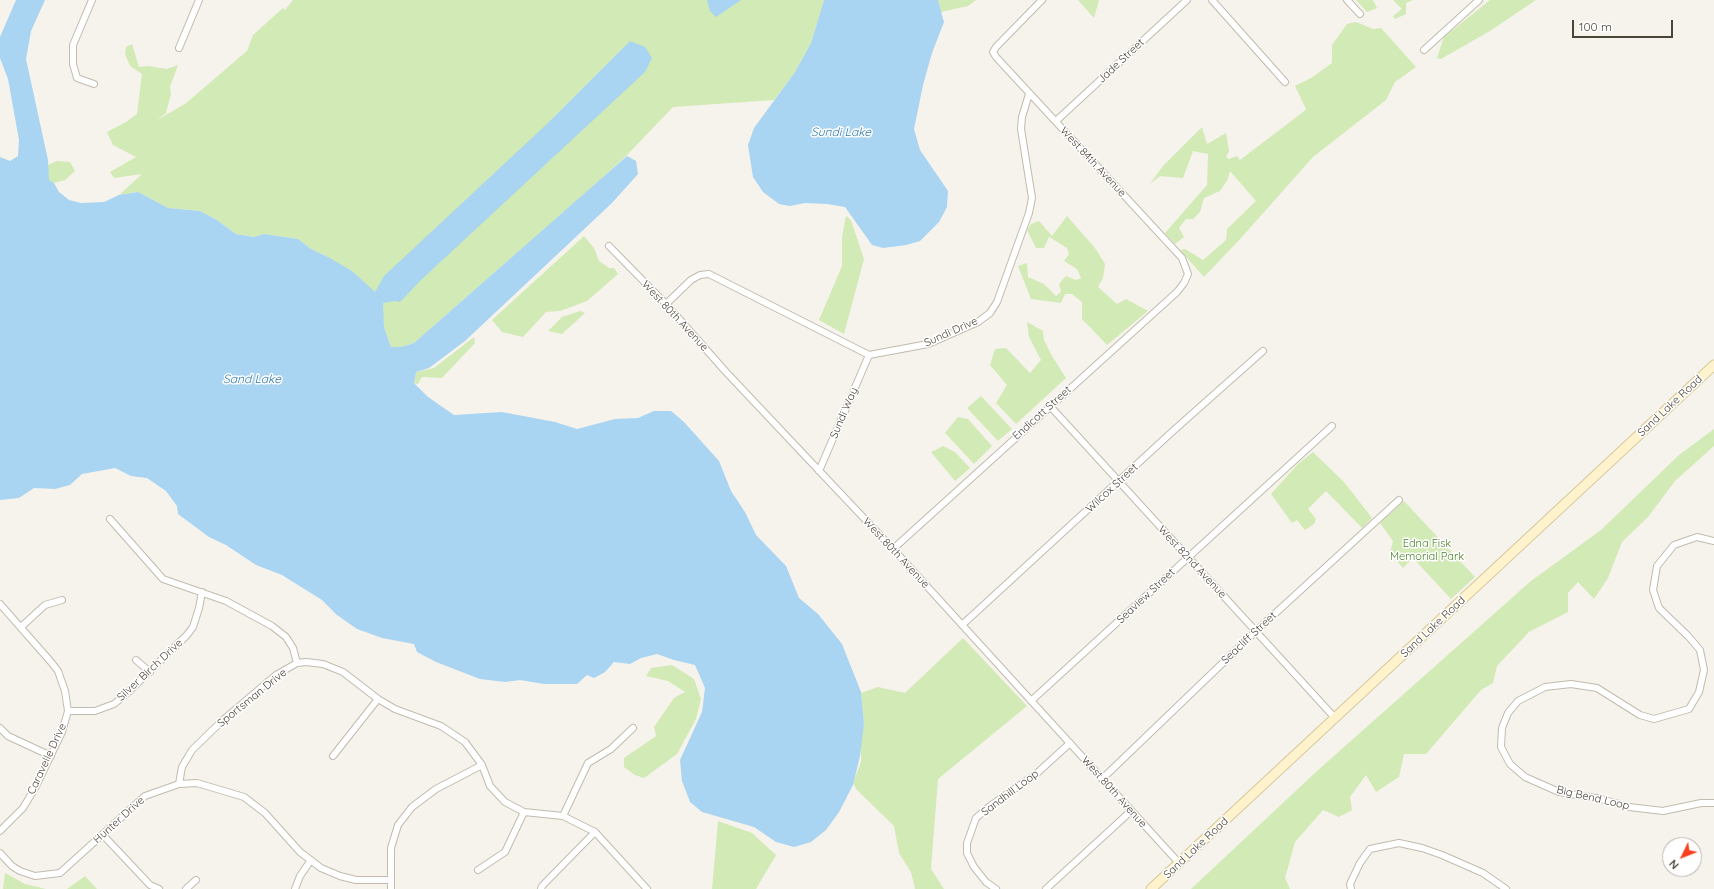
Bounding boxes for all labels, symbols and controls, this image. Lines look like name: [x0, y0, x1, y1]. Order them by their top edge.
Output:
scale bar: [1574, 12, 1675, 38]
text: 100 m: [1579, 19, 1612, 34]
street label: Jade Street: [1095, 36, 1147, 86]
street label: West 84th Avenue: [1057, 124, 1129, 200]
water label: Sundi Lake: [811, 125, 871, 139]
street label: West 80th Avenue: [639, 278, 711, 354]
street label: Sundi Drive: [922, 314, 980, 350]
water label: Sand Lake: [223, 372, 281, 386]
street label: Sand Lake Road: [1635, 373, 1705, 439]
street label: Endicott Street: [1010, 383, 1074, 443]
street label: Sundi Way: [827, 385, 861, 441]
street label: Wilcox Street: [1083, 461, 1141, 515]
street label: West 80th Avenue: [860, 515, 932, 591]
street label: West 82nd Avenue: [1155, 523, 1229, 601]
park label: Edna Fisk Memorial Park: [1390, 537, 1464, 563]
street label: Seaview Street: [1114, 566, 1178, 626]
street label: Sand Lake Road: [1398, 594, 1468, 660]
street label: Seacliff Street: [1219, 609, 1279, 667]
street label: Silver Birch Drive: [114, 636, 186, 704]
street label: Sportsman Drive: [215, 666, 289, 730]
street label: Caravelle Drive: [25, 721, 69, 797]
street label: West 80th Avenue: [1078, 754, 1150, 830]
street label: Sandhill Loop: [979, 767, 1041, 819]
street label: Big Bend Loop: [1555, 783, 1631, 813]
street label: Hunter Drive: [91, 794, 147, 846]
street label: Sand Lake Road: [1161, 815, 1231, 881]
north arrow: [1662, 837, 1702, 877]
text: N: [1666, 857, 1682, 872]

